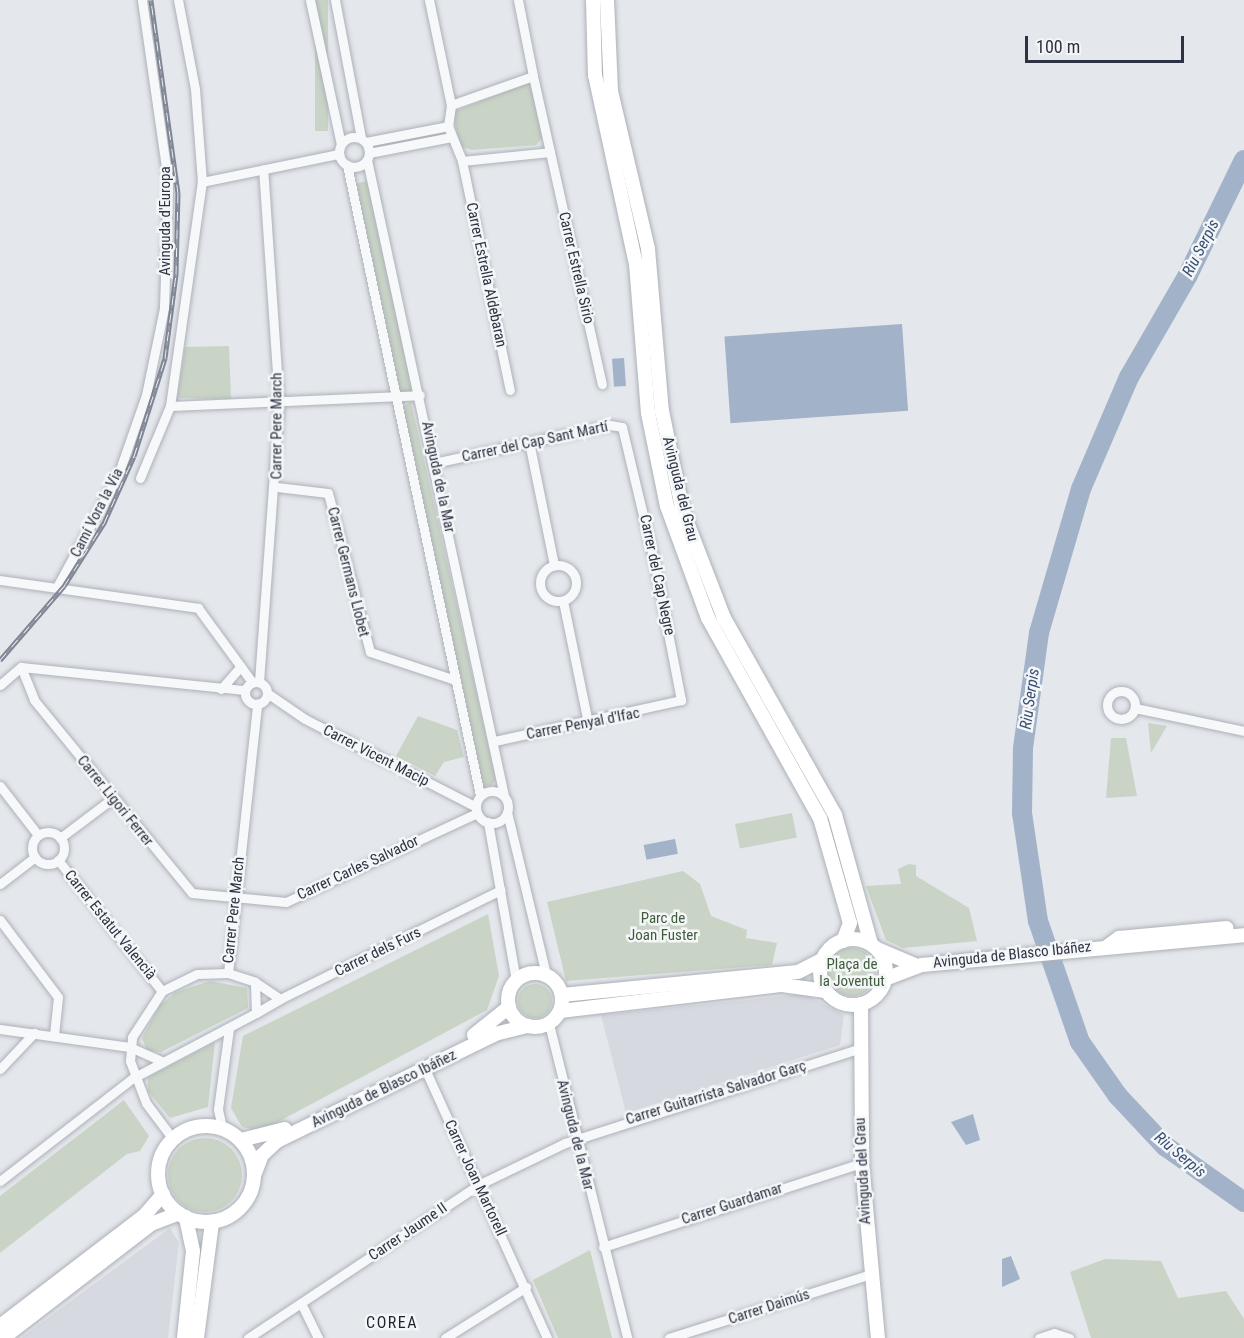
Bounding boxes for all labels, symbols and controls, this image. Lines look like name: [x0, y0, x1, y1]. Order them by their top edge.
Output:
scale bar: [1028, 24, 1187, 62]
text: 100 m: [1036, 36, 1080, 57]
street label: Avinguda d'Europa: [157, 166, 175, 276]
street label: Carrer Estrella Aldebaran: [462, 201, 510, 349]
street label: Carrer Estrella Sirio: [554, 210, 598, 326]
water label: Riu Serpis: [1179, 216, 1223, 280]
street label: Carrer Pere March: [268, 372, 286, 480]
street label: Carrer del Cap Sant Martí: [460, 418, 610, 466]
street label: Avinguda de la Mar: [417, 420, 459, 534]
street label: Avinguda del Grau: [658, 435, 702, 543]
street label: Camí Vora la Via: [67, 465, 127, 561]
street label: Carrer Germans Llobet: [323, 505, 373, 639]
street label: Carrer del Cap Negre: [635, 513, 679, 637]
water label: Riu Serpis: [1016, 667, 1044, 731]
street label: Carrer Penyal d'Ifac: [525, 704, 641, 744]
street label: Carrer Vicent Macip: [320, 721, 432, 791]
street label: Carrer Ligori Ferrer: [73, 752, 157, 850]
street label: Carrer Carles Salvador: [294, 832, 422, 904]
street label: Carrer Pere March: [219, 856, 249, 964]
street label: Carrer Estatut Valencià: [60, 867, 160, 983]
park label: Parc de Joan Fuster: [628, 909, 698, 944]
street label: Carrer dels Furs: [332, 923, 424, 981]
street label: Avinguda de Blasco Ibáñez: [932, 938, 1092, 972]
park label: Plaça de la Joventut: [819, 955, 885, 990]
street label: Avinguda de Blasco Ibáñez: [309, 1046, 459, 1132]
street label: Carrer Guitarrista Salvador Garç: [624, 1057, 808, 1129]
street label: Avinguda de la Mar: [553, 1078, 597, 1192]
street label: Carrer Joan Martorell: [440, 1117, 510, 1239]
street label: Avinguda del Grau: [851, 1117, 875, 1225]
water label: Riu Serpis: [1150, 1128, 1210, 1182]
street label: Carrer Guardamar: [679, 1179, 785, 1229]
street label: Carrer Jaume II: [365, 1199, 451, 1265]
street label: Carrer Daimús: [726, 1285, 812, 1329]
district label: COREA: [366, 1313, 418, 1333]

